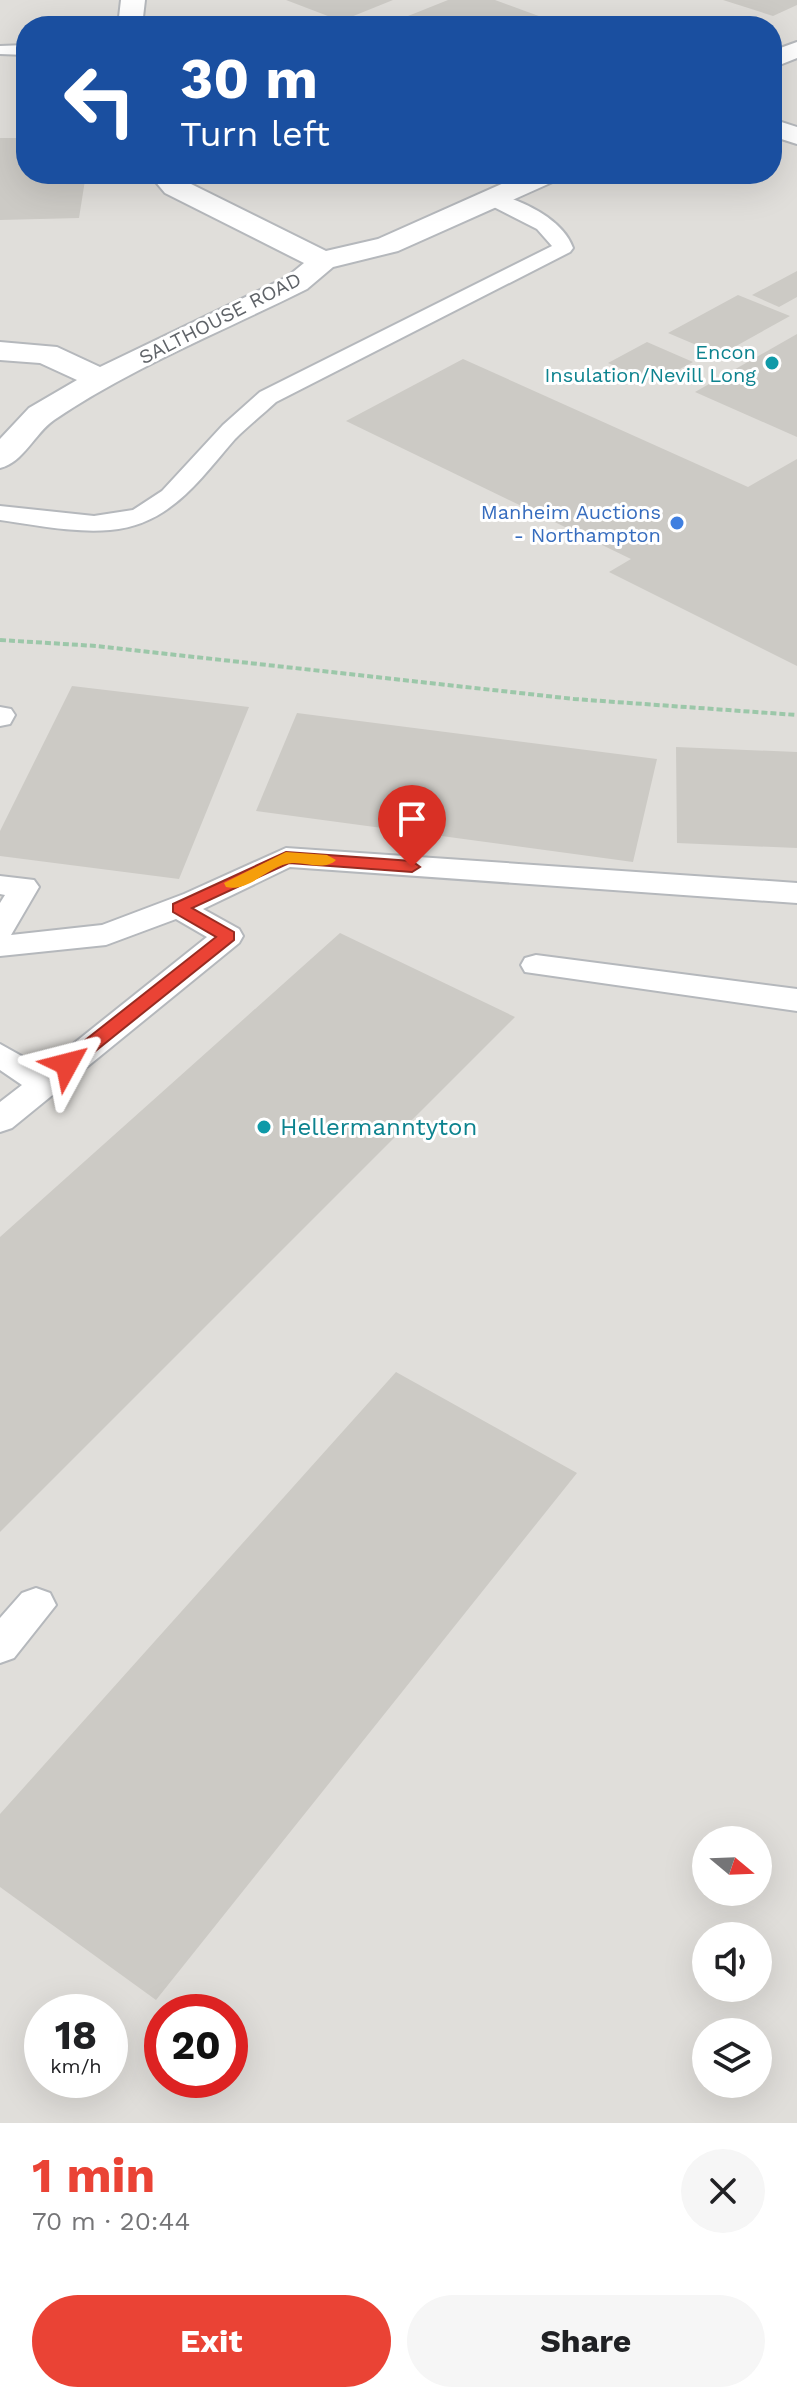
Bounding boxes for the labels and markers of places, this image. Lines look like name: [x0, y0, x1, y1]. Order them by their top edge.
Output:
place label: Encon Insulation/Nevill Long: [545, 340, 756, 387]
marker: Encon Insulation/Nevill Long: [763, 354, 781, 372]
place label: Manheim Auctions - Northampton: [481, 500, 661, 547]
marker: Manheim Auctions - Northampton: [668, 514, 686, 532]
pin: [378, 785, 446, 867]
place label: Hellermanntyton: [280, 1113, 477, 1141]
marker: Hellermanntyton: [255, 1118, 273, 1136]

